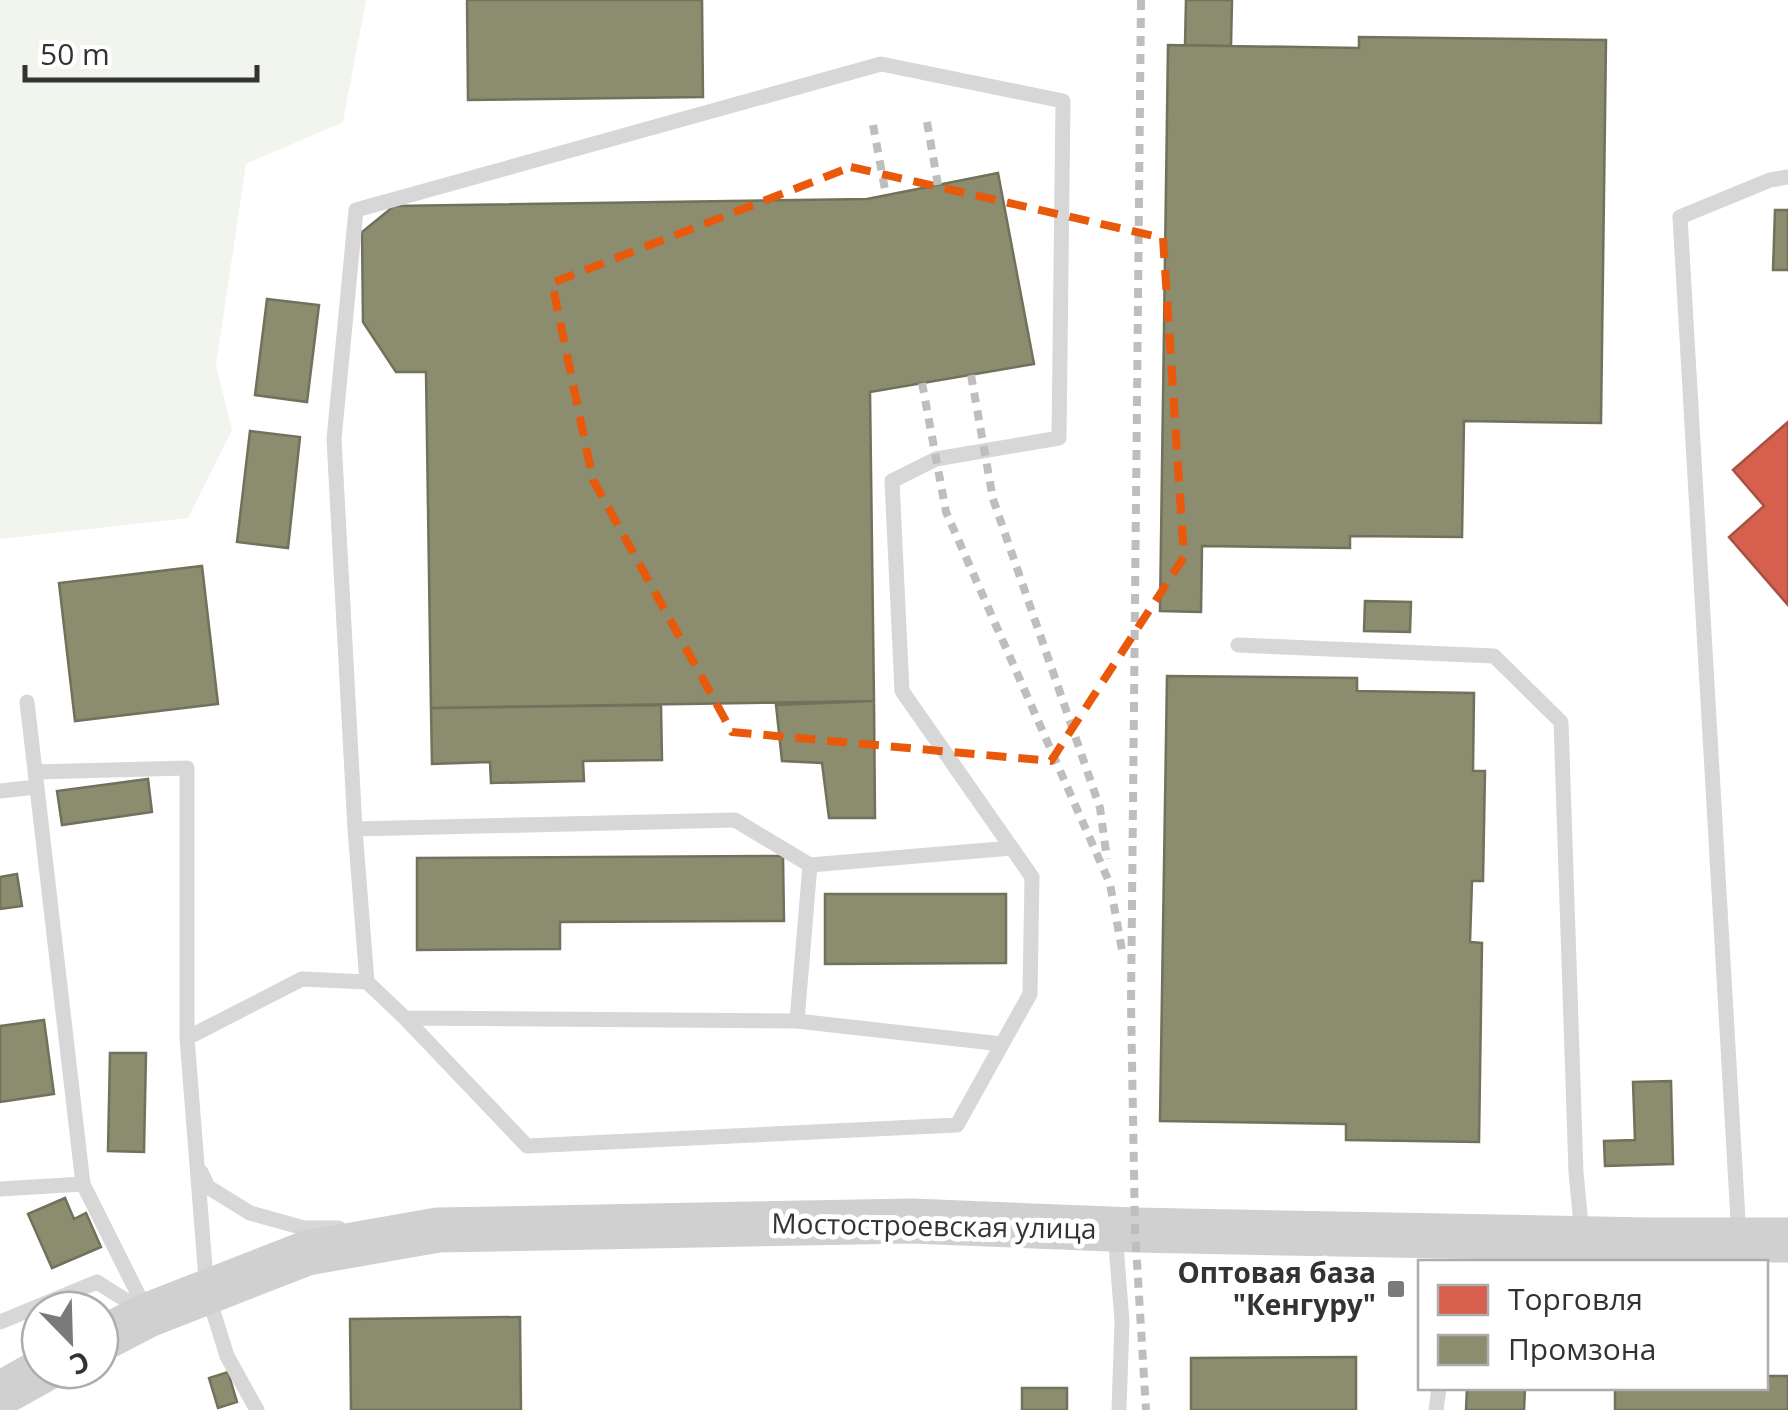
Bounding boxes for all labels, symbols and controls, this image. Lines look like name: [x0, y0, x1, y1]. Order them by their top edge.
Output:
scale bar: [25, 20, 258, 82]
text: 50 m: [40, 33, 110, 74]
street label: Мостостроевская улица: [771, 1203, 1097, 1247]
place label: Оптовая база "Кенгуру": [1177, 1253, 1376, 1323]
legend: [1418, 1260, 1768, 1390]
marker: Оптовая база "Кенгуру": [1385, 1278, 1407, 1300]
text: Торговля: [1508, 1278, 1643, 1319]
north arrow: [20, 1290, 120, 1390]
text: Промзона: [1508, 1328, 1656, 1369]
text: С: [65, 1343, 96, 1385]

